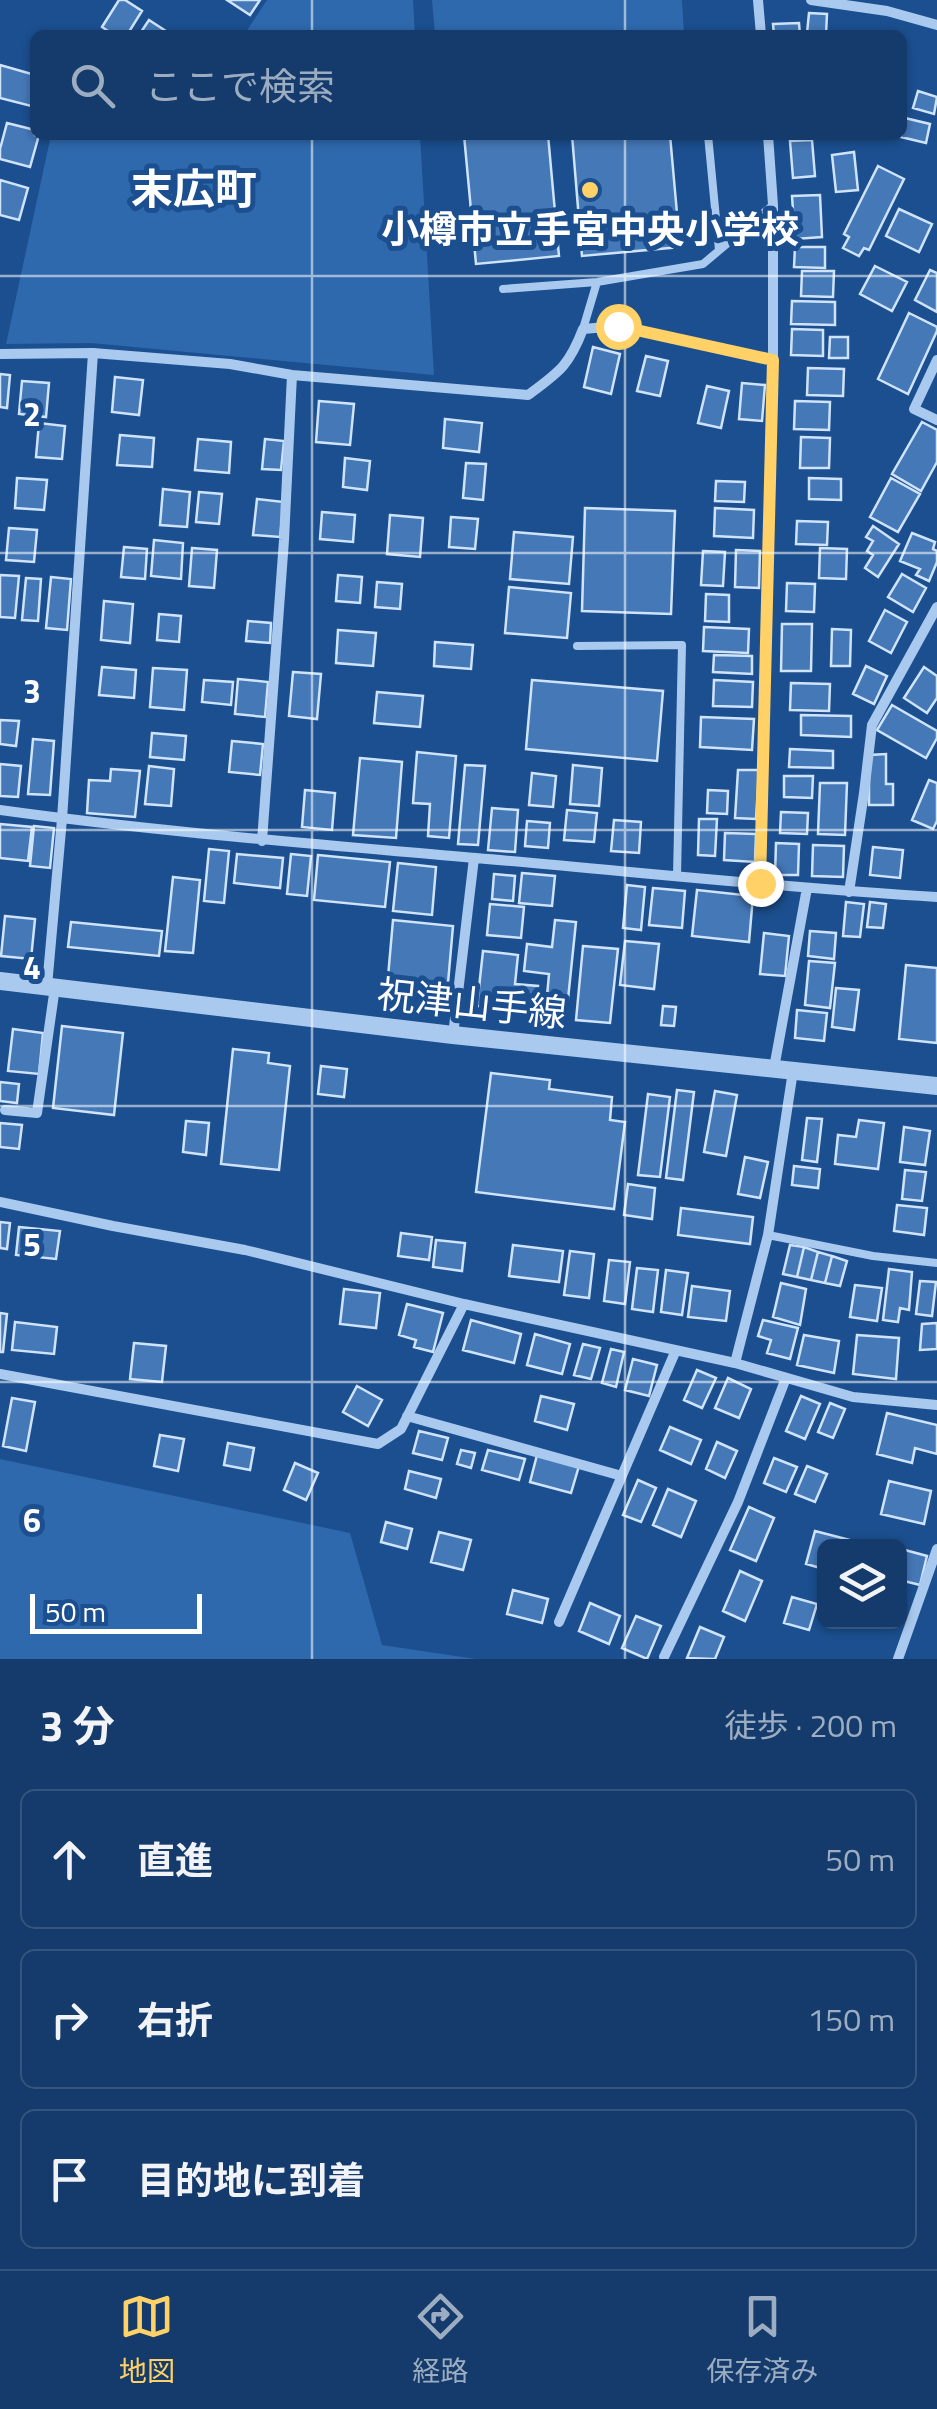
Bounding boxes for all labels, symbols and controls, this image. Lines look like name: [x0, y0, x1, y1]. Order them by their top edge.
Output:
search box: [30, 30, 907, 140]
text: ここで検索: [145, 57, 335, 115]
icon: search: [65, 58, 120, 113]
district label: 末広町: [131, 156, 257, 220]
marker: 小樽市立手宮中央小学校: [579, 179, 601, 201]
place label: 小樽市立手宮中央小学校: [381, 200, 799, 258]
route start: [596, 304, 642, 350]
text: 2: [23, 390, 41, 438]
text: 3: [23, 667, 41, 715]
route end: [738, 861, 784, 907]
text: 4: [23, 943, 41, 991]
street label: 祝津山手線: [374, 964, 570, 1042]
text: 5: [23, 1220, 41, 1268]
text: 6: [23, 1496, 41, 1544]
map controls: [817, 1539, 907, 1629]
button: layers: [817, 1539, 907, 1629]
scale bar: [30, 1589, 202, 1634]
text: 50 m: [45, 1590, 106, 1633]
text: 3 分: [40, 1693, 115, 1757]
text: 徒歩 · 200 m: [724, 1701, 897, 1749]
text: 直進: [137, 1831, 213, 1889]
icon: ahead: [42, 1832, 97, 1887]
text: 50 m: [825, 1835, 895, 1883]
text: 右折: [137, 1991, 213, 2049]
icon: right: [42, 1992, 97, 2047]
text: 150 m: [807, 1995, 895, 2043]
text: 目的地に到着: [137, 2151, 365, 2209]
icon: arrive: [42, 2152, 97, 2207]
tab: 地図: [119, 2289, 175, 2392]
tab: 経路: [412, 2289, 468, 2392]
tab: 保存済み: [706, 2289, 818, 2392]

